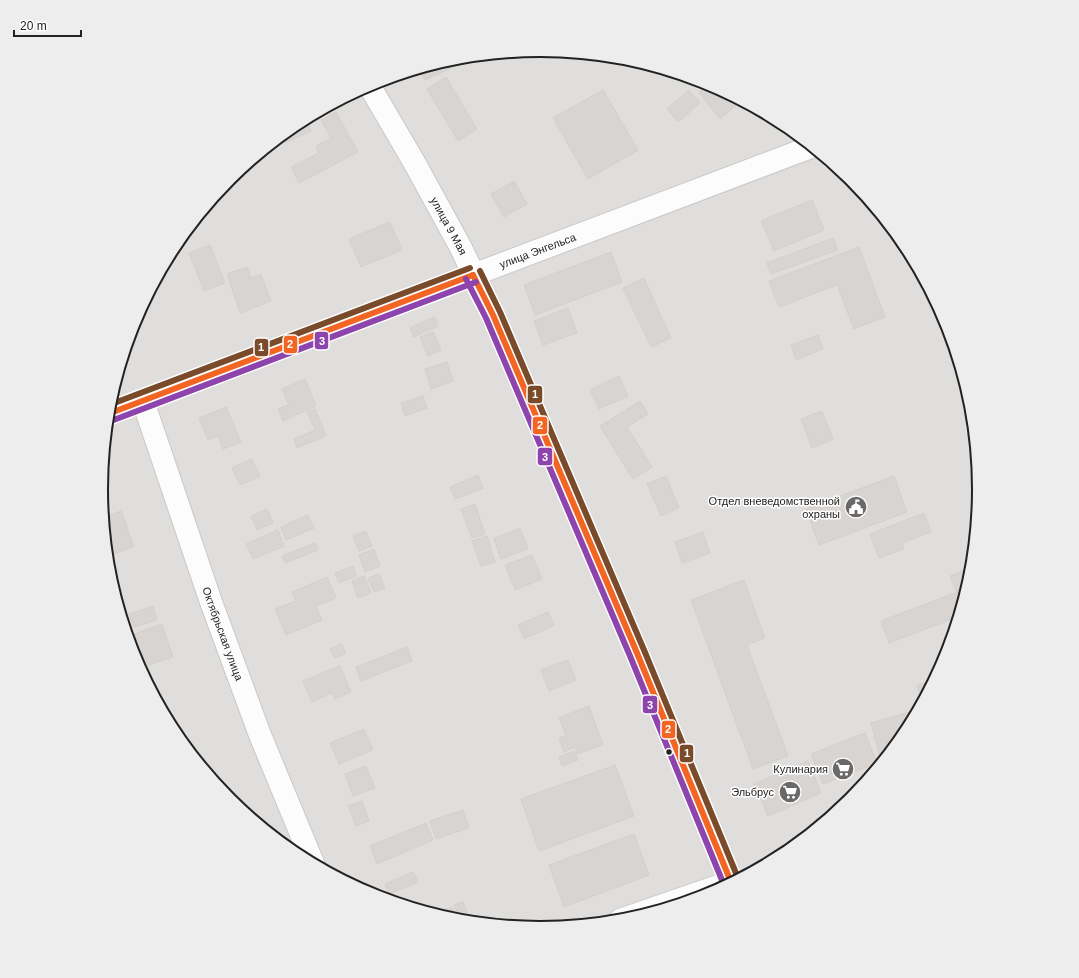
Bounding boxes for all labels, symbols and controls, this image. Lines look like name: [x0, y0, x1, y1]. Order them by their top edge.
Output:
scale bar: [14, 12, 81, 38]
text: 20 m: [20, 19, 47, 33]
street label: улица 9 Мая: [428, 195, 469, 257]
street label: улица Энгельса: [498, 230, 578, 270]
line badge: 3: [314, 331, 329, 350]
line badge: 2: [283, 335, 298, 354]
text: 3: [319, 335, 325, 347]
line badge: 1: [254, 338, 269, 357]
text: 2: [287, 338, 293, 350]
text: 1: [258, 341, 264, 353]
line badge: 1: [527, 385, 543, 404]
text: 1: [532, 388, 538, 400]
line badge: 2: [532, 416, 548, 435]
text: 2: [537, 419, 543, 431]
line badge: 3: [537, 447, 553, 466]
text: 3: [542, 451, 548, 463]
public building icon: Отдел вневедомственной охраны: [843, 494, 869, 520]
place label: Отдел вневедомственной охраны: [709, 495, 840, 520]
street label: Октябрьская улица: [200, 585, 246, 683]
line badge: 3: [642, 695, 658, 714]
text: 3: [647, 699, 653, 711]
line badge: 2: [661, 720, 676, 739]
text: 2: [665, 723, 671, 735]
line badge: 1: [679, 744, 694, 763]
unlabelled marker: [664, 747, 674, 757]
text: 1: [684, 747, 690, 759]
supermarket icon: Кулинария: [830, 756, 856, 782]
place label: Кулинария: [773, 763, 828, 775]
supermarket icon: Эльбрус: [777, 779, 803, 805]
place label: Эльбрус: [731, 786, 774, 798]

